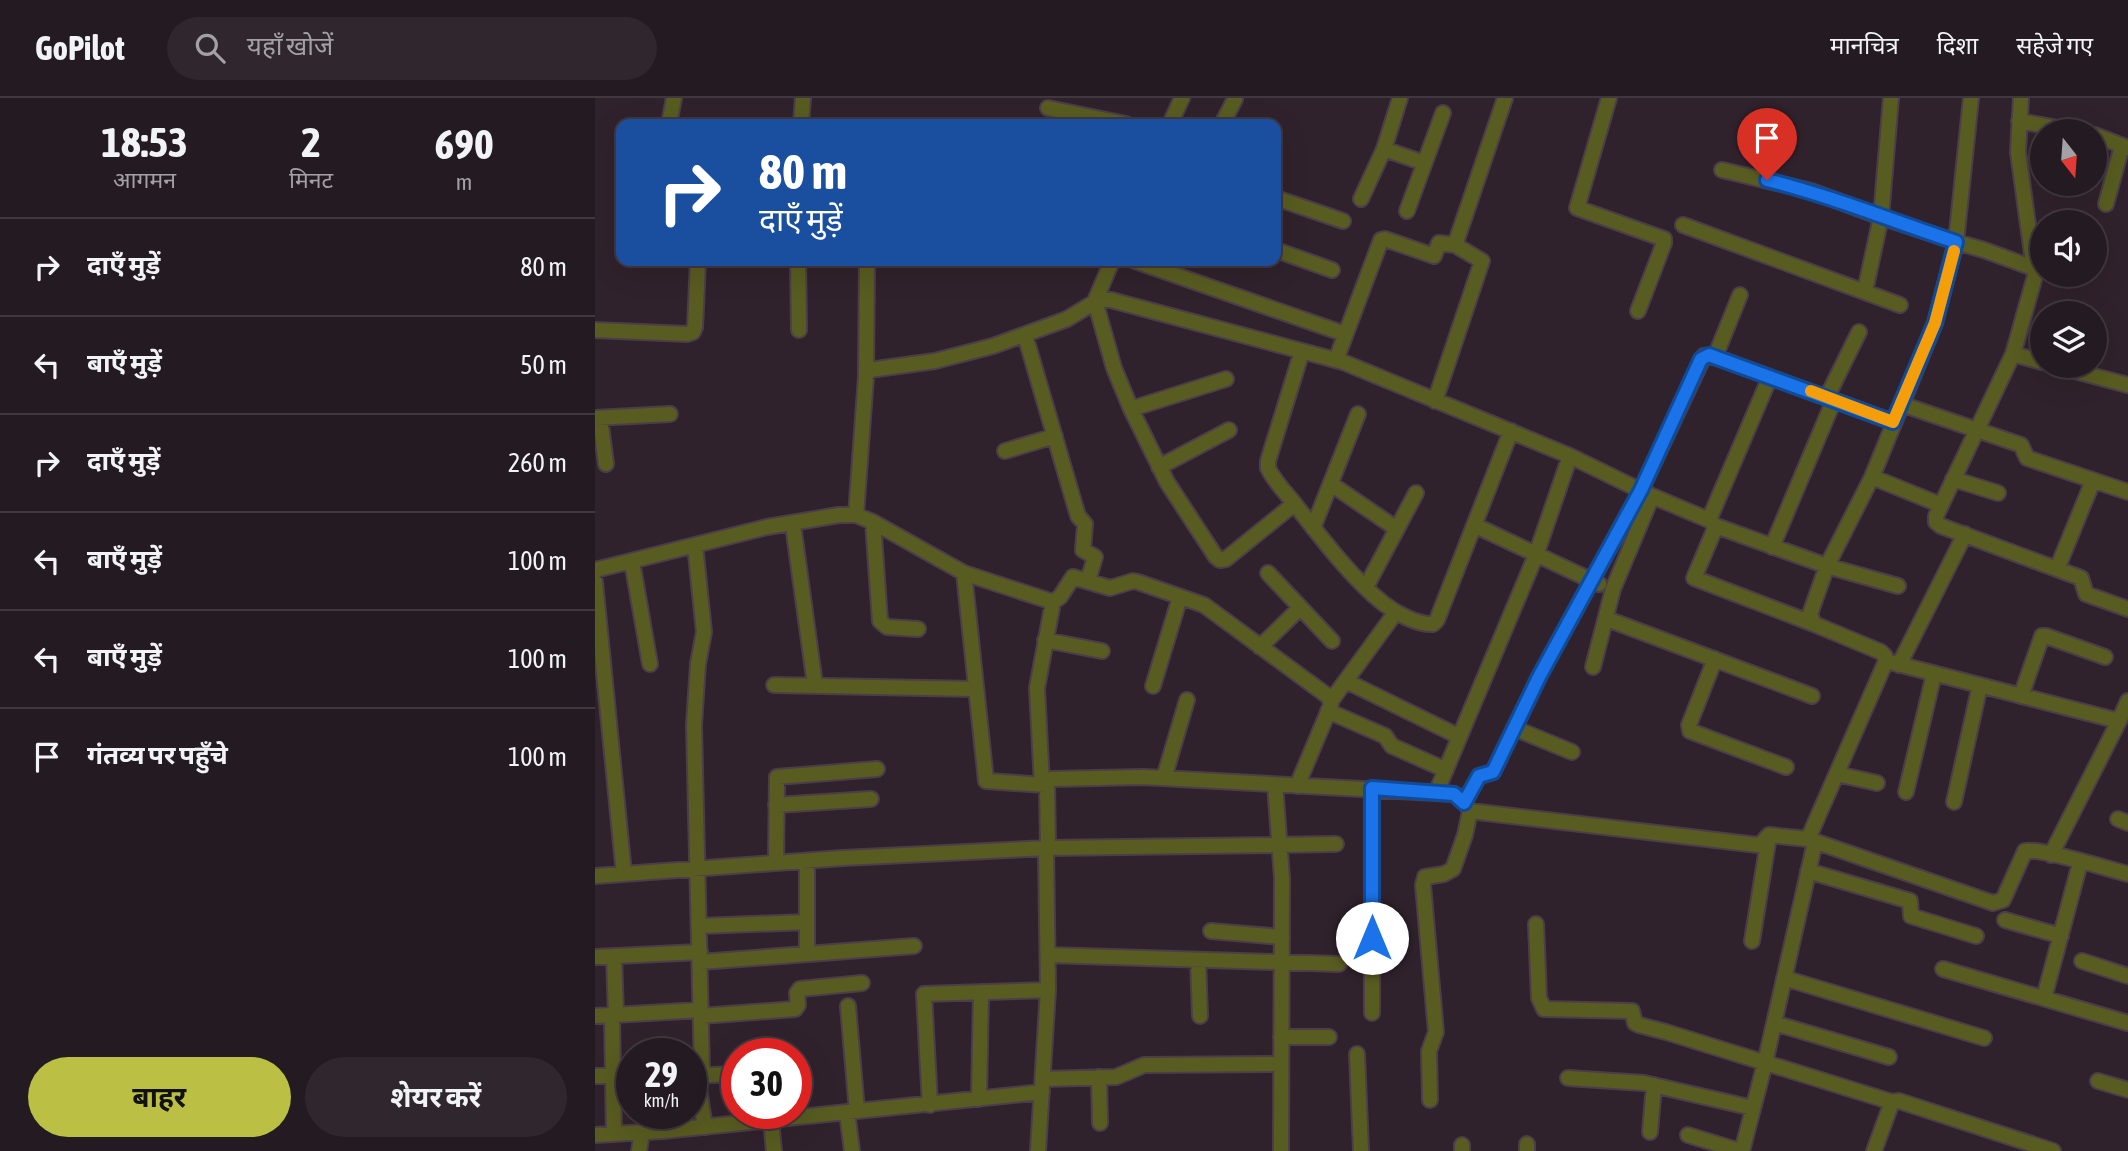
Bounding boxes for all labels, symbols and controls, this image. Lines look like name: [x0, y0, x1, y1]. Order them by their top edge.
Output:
search box: [167, 17, 657, 80]
text: GoPilot: [35, 29, 125, 67]
icon: search: [191, 29, 229, 67]
text: यहाँ खोजें: [247, 31, 333, 61]
text: मानचित्र: [1830, 32, 1899, 59]
text: दिशा: [1937, 32, 1978, 59]
text: सहेजे गए: [2016, 32, 2093, 59]
pin: [1737, 108, 1797, 180]
text: 18:53: [101, 118, 188, 166]
text: 2: [301, 118, 321, 166]
icon: arrive: [1748, 119, 1786, 157]
north arrow: [2030, 119, 2107, 196]
map controls: [2030, 119, 2107, 378]
text: 690: [434, 120, 494, 168]
text: 80 m: [759, 143, 847, 199]
icon: right: [644, 147, 735, 238]
text: आगमन: [113, 167, 176, 193]
text: मिनट: [289, 167, 333, 193]
text: m: [456, 169, 472, 195]
text: दाएँ मुड़ें: [759, 201, 843, 238]
button: sound: [2030, 210, 2107, 287]
icon: right: [28, 248, 66, 286]
text: दाएँ मुड़ें: [87, 250, 160, 280]
text: 80 m: [520, 252, 567, 282]
button: layers: [2030, 301, 2107, 378]
icon: left: [28, 346, 66, 384]
text: बाएँ मुड़ें: [87, 348, 162, 378]
text: 50 m: [520, 350, 567, 380]
icon: right: [28, 444, 66, 482]
text: दाएँ मुड़ें: [87, 446, 160, 476]
text: 260 m: [508, 448, 567, 478]
icon: left: [28, 542, 66, 580]
text: बाएँ मुड़ें: [87, 544, 162, 574]
text: 100 m: [508, 546, 567, 576]
icon: left: [28, 640, 66, 678]
text: बाएँ मुड़ें: [87, 642, 162, 672]
text: 100 m: [508, 644, 567, 674]
icon: arrive: [28, 738, 66, 776]
text: गंतव्य पर पहुँचे: [87, 740, 228, 770]
text: 100 m: [508, 742, 567, 772]
position arrow: [1335, 901, 1409, 975]
speed limit sign: 30: [721, 1038, 812, 1129]
text: 29: [645, 1054, 678, 1094]
button: बाहर: [28, 1057, 291, 1137]
button: शेयर करें: [305, 1057, 567, 1137]
text: km/h: [644, 1090, 679, 1111]

